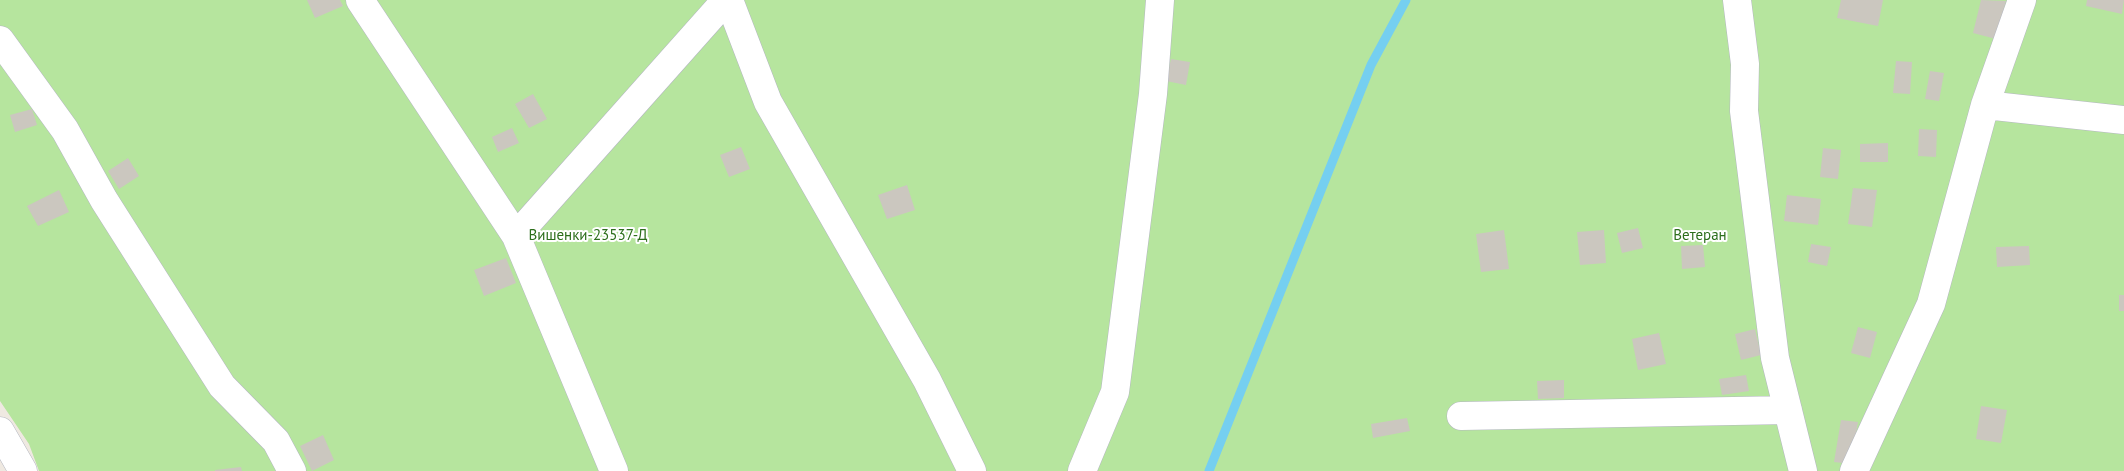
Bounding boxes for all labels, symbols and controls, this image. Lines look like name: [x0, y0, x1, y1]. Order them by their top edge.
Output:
park label: Вишенки-23537-Д: [528, 227, 648, 245]
park label: Ветеран: [1673, 227, 1727, 245]

